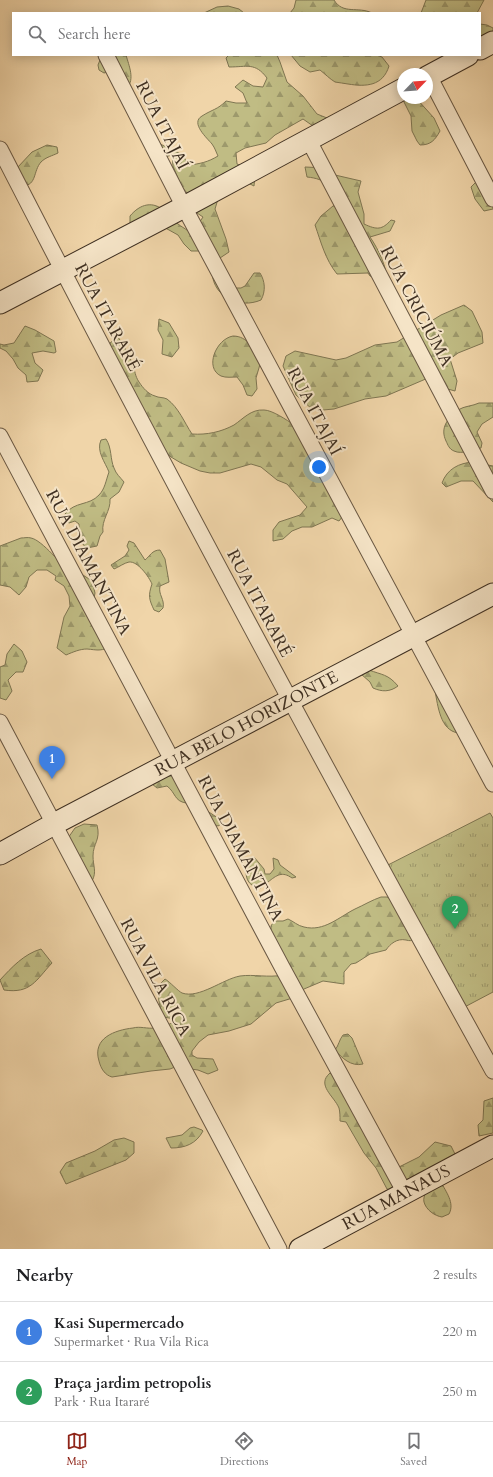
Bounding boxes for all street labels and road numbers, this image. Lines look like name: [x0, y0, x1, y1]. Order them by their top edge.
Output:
street label: RUA ITAJAÍ: [130, 77, 195, 174]
street label: RUA CRICIÚMA: [375, 242, 459, 371]
street label: RUA ITARARÉ: [70, 259, 146, 375]
street label: RUA ITAJAÍ: [282, 363, 347, 459]
street label: RUA DIAMANTINA: [40, 486, 137, 640]
street label: RUA ITARARÉ: [222, 545, 298, 661]
street label: RUA BELO HORIZONTE: [150, 665, 342, 782]
street label: RUA DIAMANTINA: [192, 772, 289, 926]
street label: RUA VILA RICA: [115, 914, 197, 1041]
street label: RUA MANAUS: [338, 1159, 454, 1236]

